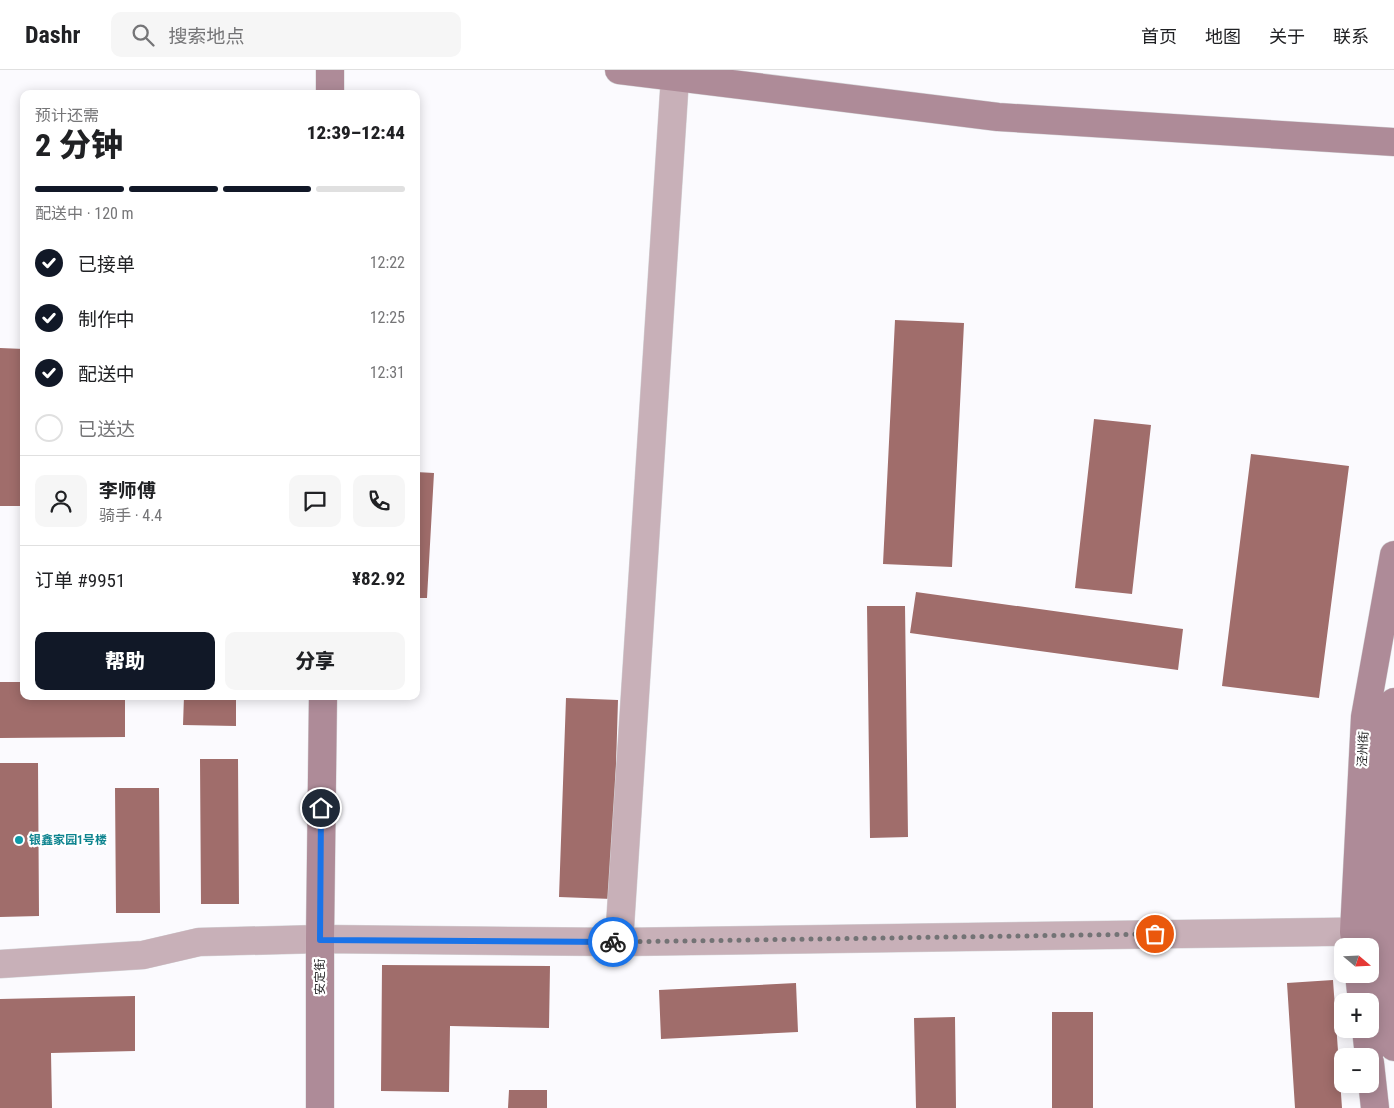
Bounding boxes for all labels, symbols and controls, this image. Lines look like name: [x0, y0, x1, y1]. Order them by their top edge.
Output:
search box: [111, 12, 461, 57]
text: Dashr: [25, 21, 81, 49]
icon: search: [129, 21, 157, 49]
text: 搜索地点: [169, 25, 245, 48]
text: 首页: [1141, 26, 1177, 47]
text: 地图: [1205, 26, 1241, 47]
text: 关于: [1269, 26, 1305, 47]
text: 联系: [1333, 26, 1369, 47]
text: 预计还需: [35, 106, 99, 125]
text: 12:39–12:44: [307, 121, 405, 144]
text: 2 分钟: [35, 126, 123, 164]
text: 配送中 · 120 m: [35, 204, 134, 223]
icon: check: [35, 249, 63, 277]
text: 已接单: [78, 253, 135, 276]
text: 12:22: [370, 253, 405, 272]
icon: check: [35, 304, 63, 332]
text: 制作中: [78, 308, 135, 331]
text: 12:25: [370, 308, 405, 327]
icon: check: [35, 359, 63, 387]
text: 配送中: [78, 363, 135, 386]
text: 12:31: [370, 363, 405, 382]
text: 已送达: [78, 418, 135, 441]
button: person: [35, 475, 87, 527]
button: chat: [289, 475, 341, 527]
button: phone: [353, 475, 405, 527]
text: 李师傅: [99, 479, 156, 502]
text: 骑手 · 4.4: [99, 506, 162, 525]
text: ¥82.92: [352, 567, 405, 590]
text: 订单 #9951: [35, 569, 125, 592]
button: 帮助: [35, 632, 215, 690]
button: 分享: [225, 632, 405, 690]
street label: 泾州街: [1355, 731, 1371, 767]
pin: [300, 787, 342, 829]
icon: home: [307, 794, 335, 822]
place label: 银鑫家园1号楼: [29, 833, 107, 847]
marker: 银鑫家园1号楼: [13, 834, 25, 846]
pin: [1134, 913, 1176, 955]
courier: [588, 917, 638, 967]
icon: bag: [1141, 920, 1169, 948]
icon: bike: [599, 928, 627, 956]
north arrow: [1334, 938, 1379, 982]
map controls: [1334, 938, 1379, 1093]
street label: 安定街: [313, 959, 327, 995]
button: +: [1334, 993, 1379, 1038]
button: −: [1334, 1048, 1379, 1093]

